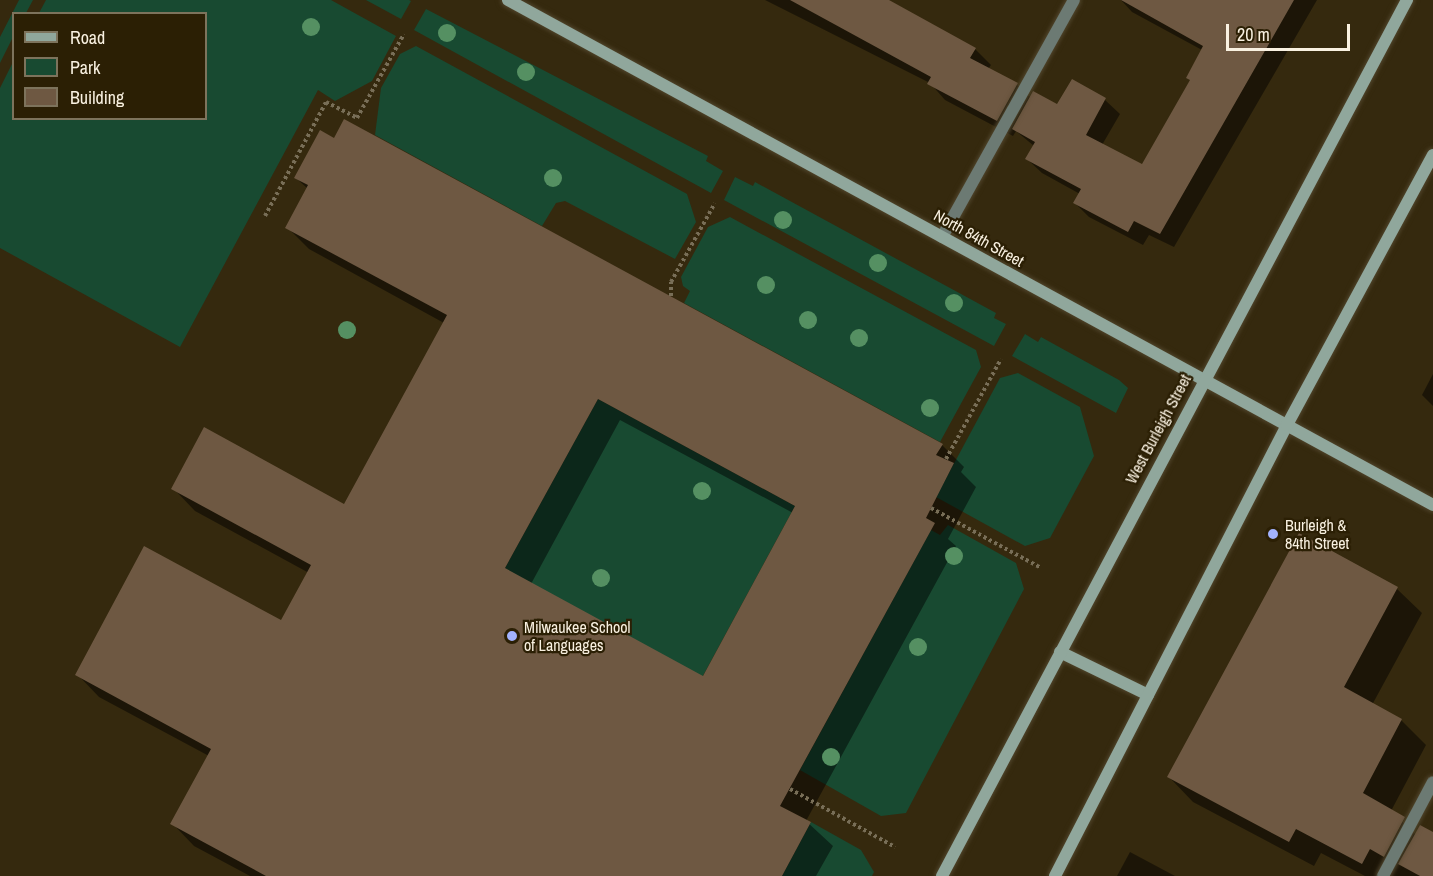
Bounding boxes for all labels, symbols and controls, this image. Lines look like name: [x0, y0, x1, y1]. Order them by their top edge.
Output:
legend: [12, 12, 207, 120]
scale bar: [1229, 12, 1354, 50]
text: 20 m: [1237, 22, 1270, 47]
text: Road: [70, 25, 105, 50]
text: Park: [70, 55, 100, 80]
text: Building: [70, 85, 124, 110]
street label: North 84th Street: [931, 205, 1027, 271]
street label: West Burleigh Street: [1121, 371, 1195, 487]
place label: Burleigh & 84th Street: [1285, 515, 1349, 553]
marker: Burleigh & 84th Street: [1266, 527, 1280, 541]
place label: Milwaukee School of Languages: [524, 617, 630, 655]
marker: Milwaukee School of Languages: [505, 629, 519, 643]

